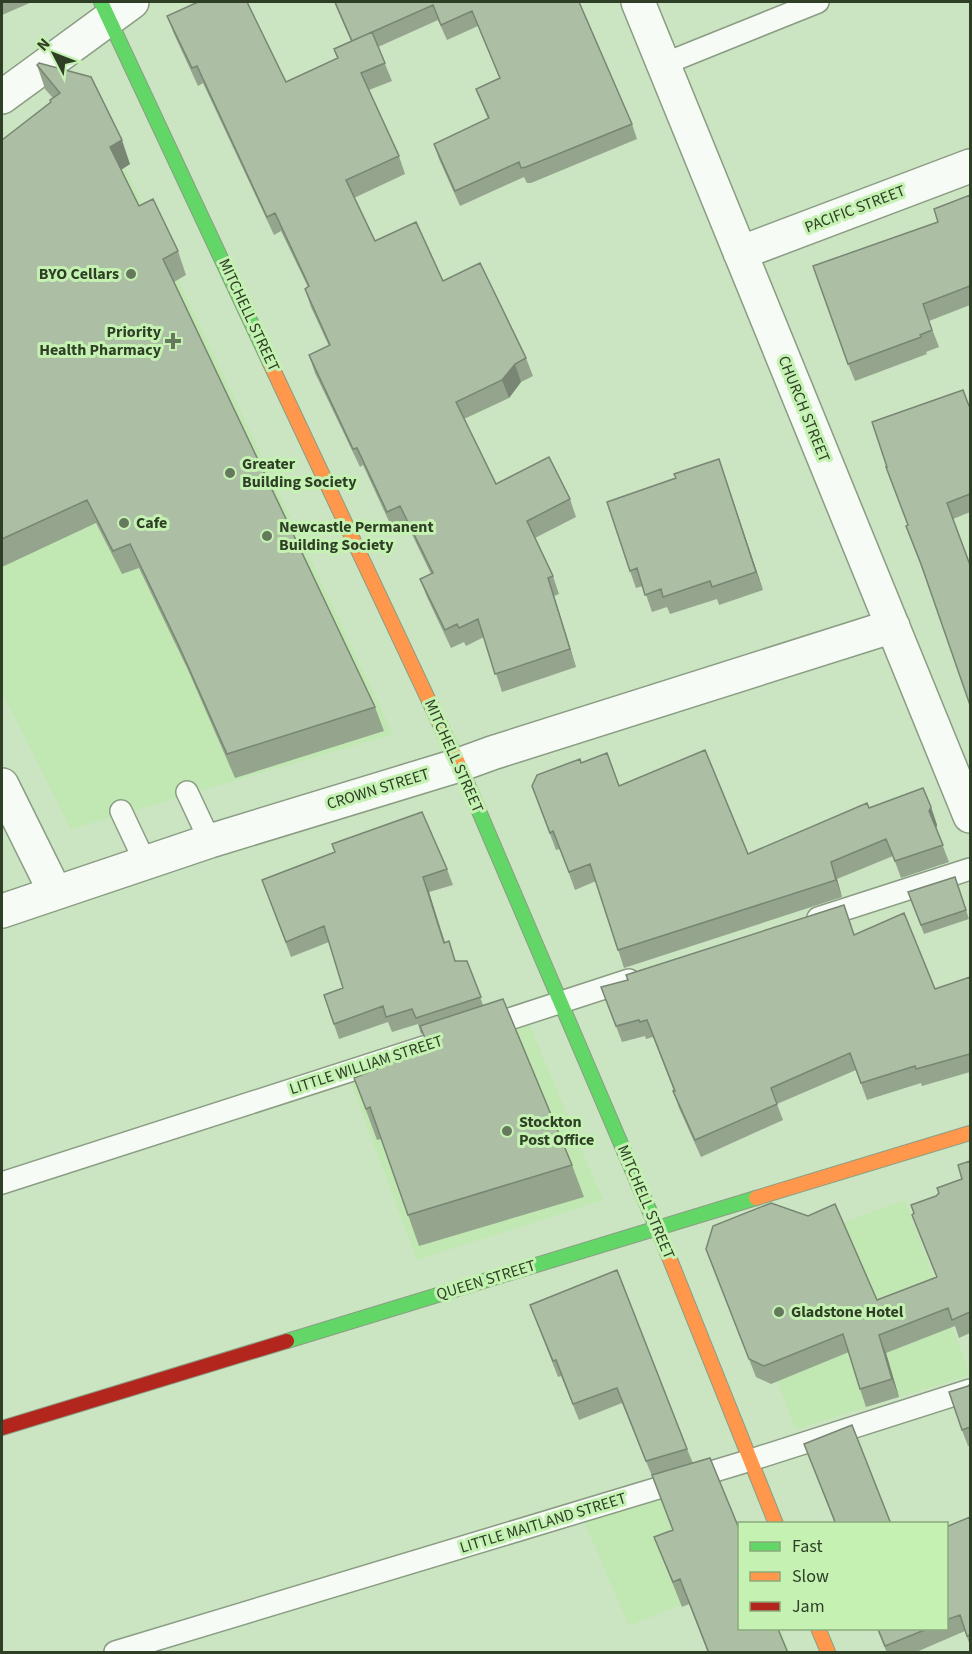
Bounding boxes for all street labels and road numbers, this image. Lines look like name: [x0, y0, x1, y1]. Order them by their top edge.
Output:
street label: PACIFIC STREET: [802, 180, 909, 238]
street label: MITCHELL STREET: [213, 255, 285, 375]
street label: CHURCH STREET: [773, 352, 836, 466]
street label: MITCHELL STREET: [419, 696, 489, 817]
street label: CROWN STREET: [324, 763, 432, 815]
street label: LITTLE WILLIAM STREET: [287, 1030, 446, 1100]
street label: MITCHELL STREET: [612, 1141, 680, 1263]
street label: QUEEN STREET: [434, 1254, 539, 1306]
street label: LITTLE MAITLAND STREET: [457, 1487, 629, 1559]

